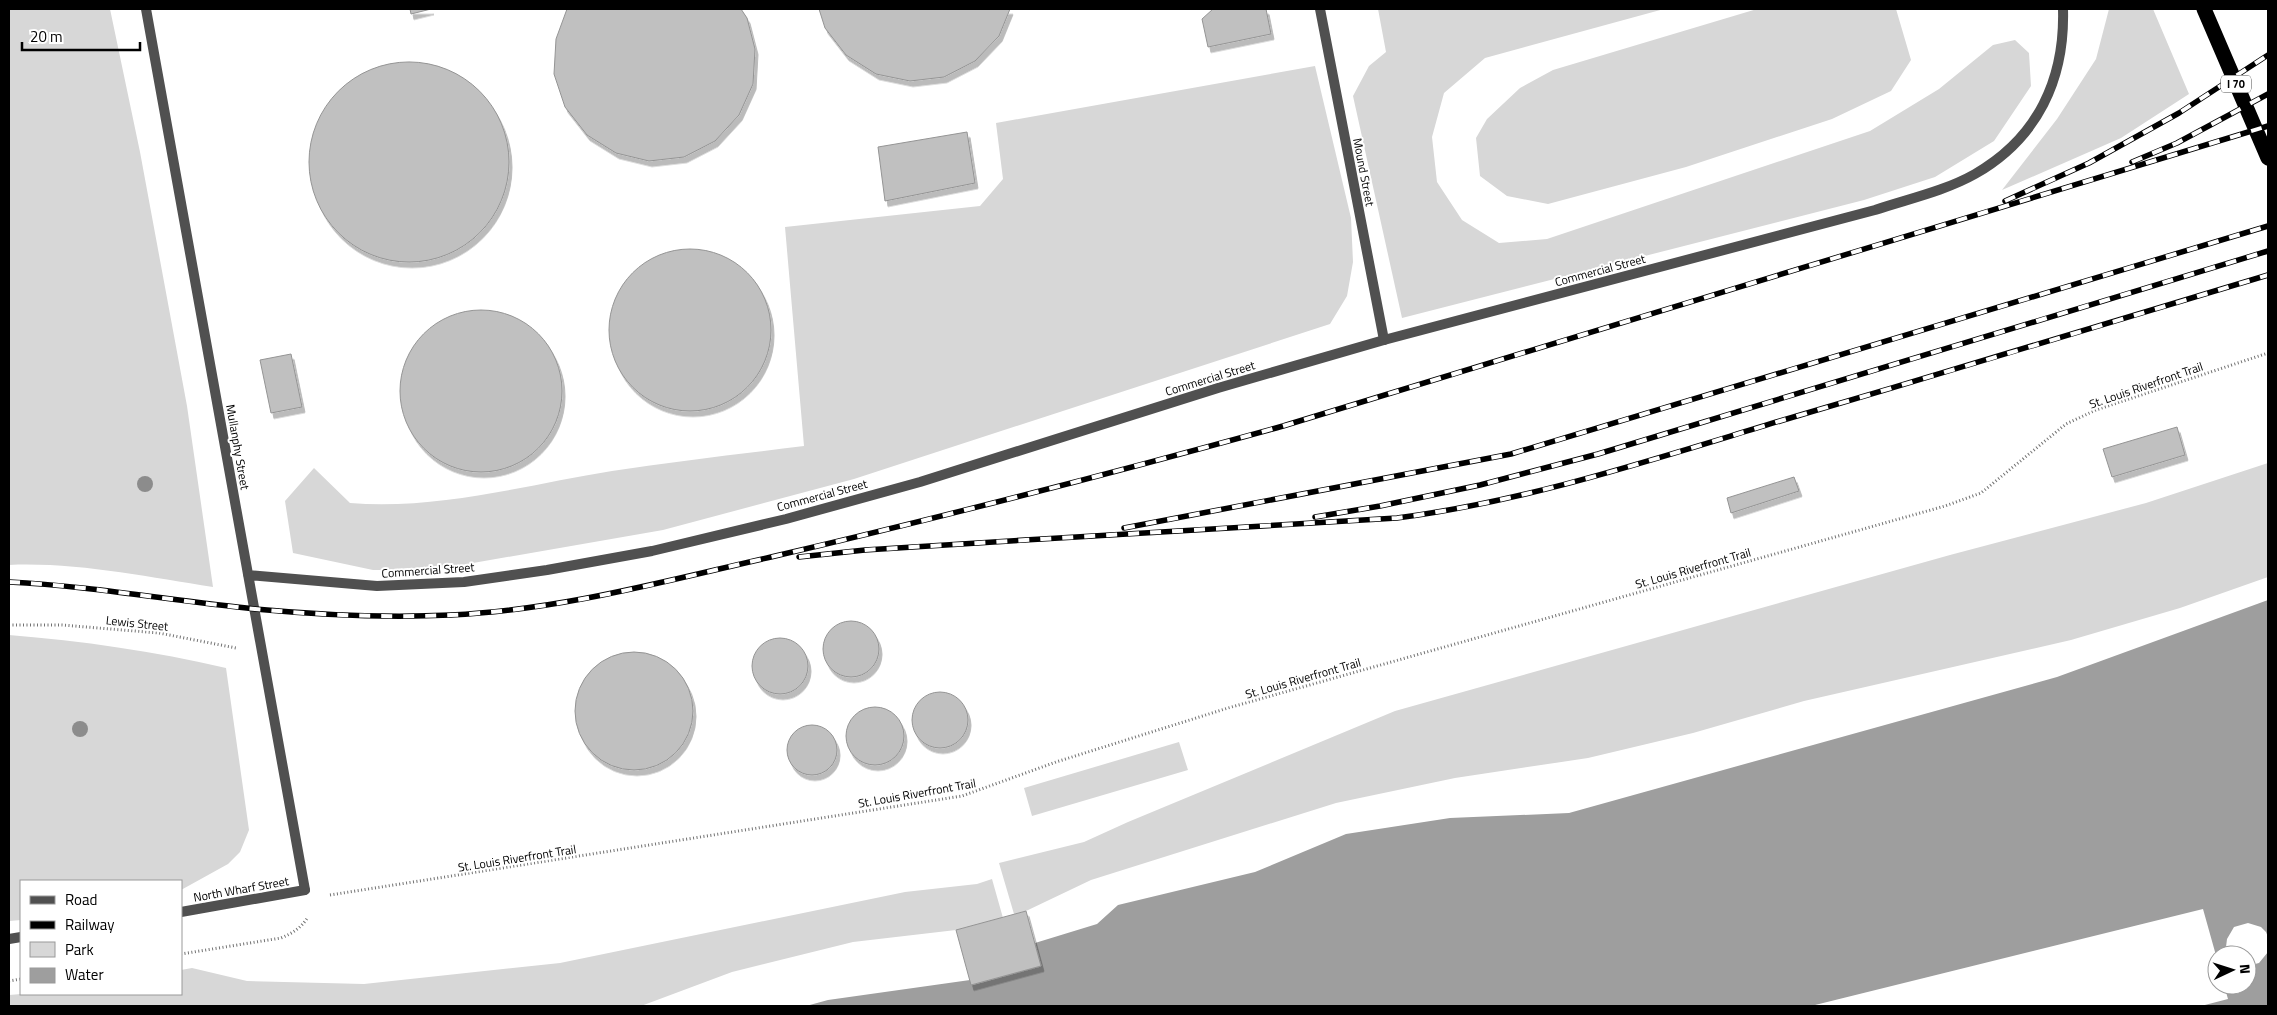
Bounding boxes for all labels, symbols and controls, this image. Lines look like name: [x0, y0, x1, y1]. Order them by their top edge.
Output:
scale bar: [22, 20, 140, 52]
text: 20 m: [30, 25, 63, 48]
road number: I 70: [2221, 76, 2251, 92]
street label: Mound Street: [1348, 136, 1380, 208]
street label: Commercial Street: [1553, 249, 1648, 291]
street label: Commercial Street: [1163, 355, 1258, 401]
street label: St. Louis Riverfront Trail: [2086, 357, 2206, 413]
street label: Mullanphy Street: [221, 403, 255, 492]
street label: Commercial Street: [775, 474, 870, 516]
street label: St. Louis Riverfront Trail: [1633, 542, 1753, 594]
street label: Commercial Street: [381, 557, 476, 583]
street label: Lewis Street: [105, 610, 170, 636]
street label: St. Louis Riverfront Trail: [1243, 652, 1363, 704]
street label: St. Louis Riverfront Trail: [857, 773, 977, 813]
street label: St. Louis Riverfront Trail: [457, 839, 577, 877]
street label: North Wharf Street: [192, 871, 291, 907]
legend: [20, 880, 182, 995]
text: Road: [65, 888, 97, 911]
text: Railway: [65, 913, 115, 936]
text: Park: [65, 938, 94, 961]
north arrow: [2207, 945, 2257, 995]
text: Water: [65, 963, 104, 986]
text: N: [2235, 963, 2256, 975]

